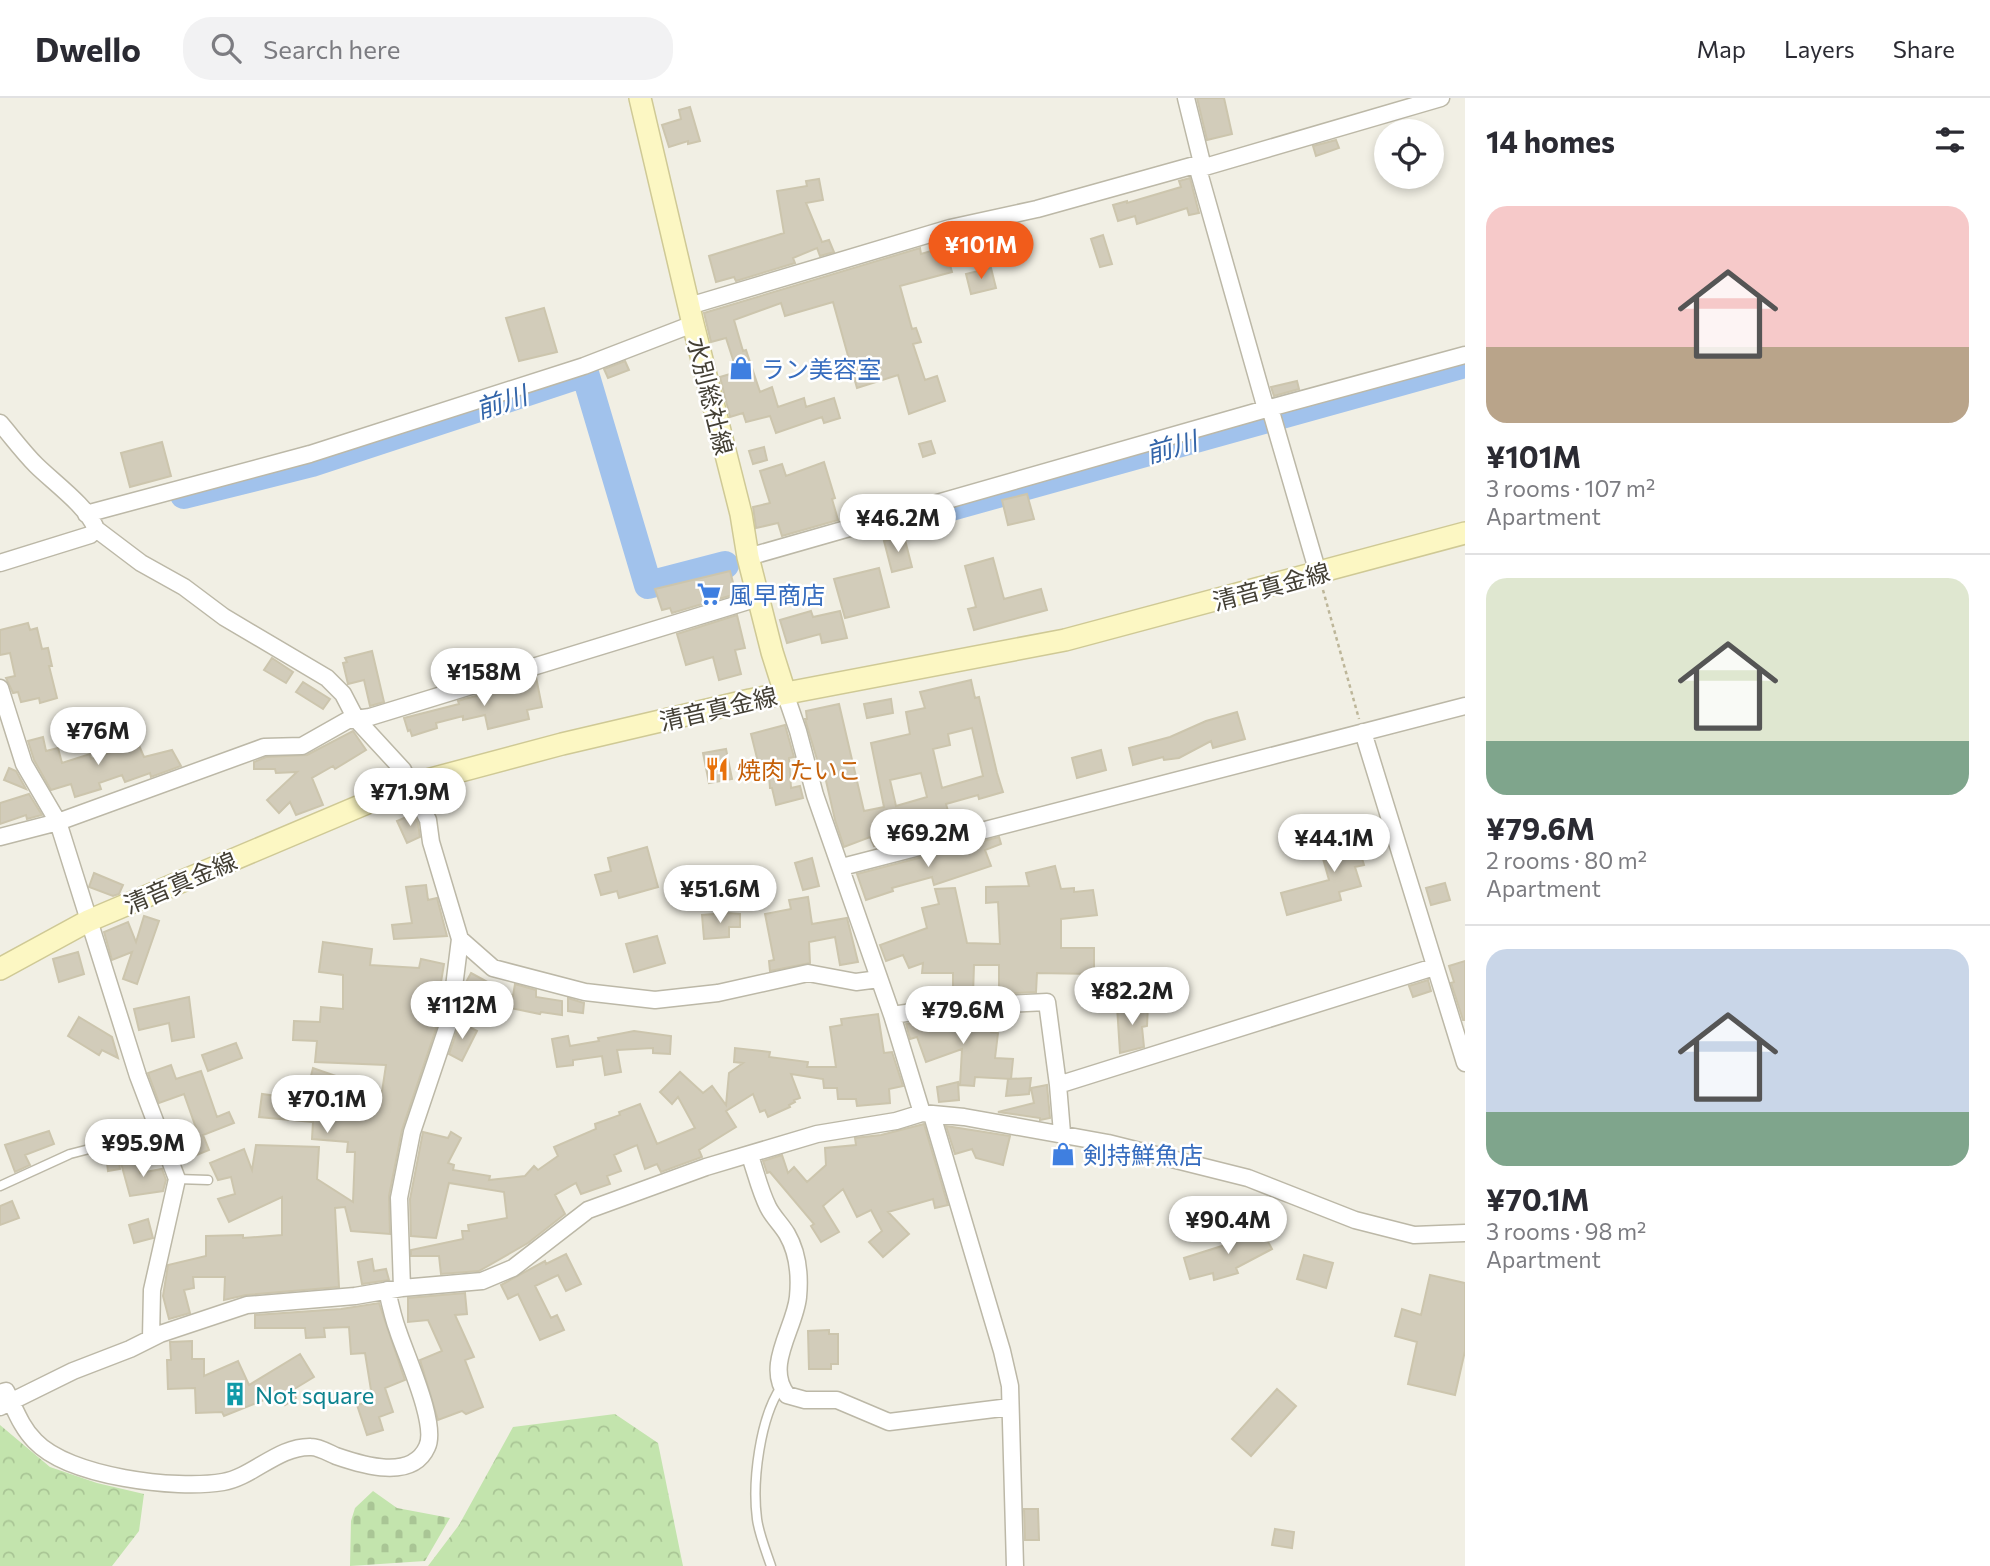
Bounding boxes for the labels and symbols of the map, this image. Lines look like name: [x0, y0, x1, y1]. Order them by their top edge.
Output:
pin: ¥101M: [932, 222, 1030, 281]
street label: 水別総社線: [682, 334, 740, 458]
shop icon: ラン美容室: [727, 354, 755, 382]
place label: ラン美容室: [761, 354, 881, 383]
water label: 前川: [471, 377, 533, 424]
water label: 前川: [1142, 423, 1203, 468]
pin: ¥46.2M: [841, 494, 955, 554]
street label: 清音真金線: [1209, 556, 1333, 616]
supermarket icon: 風早商店: [695, 580, 723, 608]
place label: 風早商店: [729, 580, 825, 609]
pin: ¥158M: [435, 648, 533, 708]
street label: 清音真金線: [656, 680, 780, 736]
pin: ¥76M: [57, 708, 139, 767]
restaurant icon: 焼肉 たいこ: [703, 755, 731, 783]
place label: 焼肉 たいこ: [737, 755, 862, 784]
pin: ¥71.9M: [353, 768, 467, 828]
pin: ¥69.2M: [871, 810, 985, 869]
pin: ¥44.1M: [1277, 814, 1391, 874]
street label: 清音真金線: [119, 845, 241, 919]
pin: ¥51.6M: [663, 866, 777, 925]
pin: ¥82.2M: [1075, 968, 1189, 1027]
pin: ¥112M: [413, 982, 511, 1041]
pin: ¥79.6M: [906, 986, 1020, 1046]
pin: ¥70.1M: [270, 1076, 384, 1135]
pin: ¥95.9M: [86, 1119, 200, 1179]
shop icon: 剣持鮮魚店: [1049, 1140, 1077, 1168]
place label: 剣持鮮魚店: [1083, 1140, 1203, 1169]
pin: ¥90.4M: [1171, 1196, 1285, 1256]
building icon: Not square: [221, 1380, 249, 1408]
place label: Not square: [255, 1380, 374, 1409]

